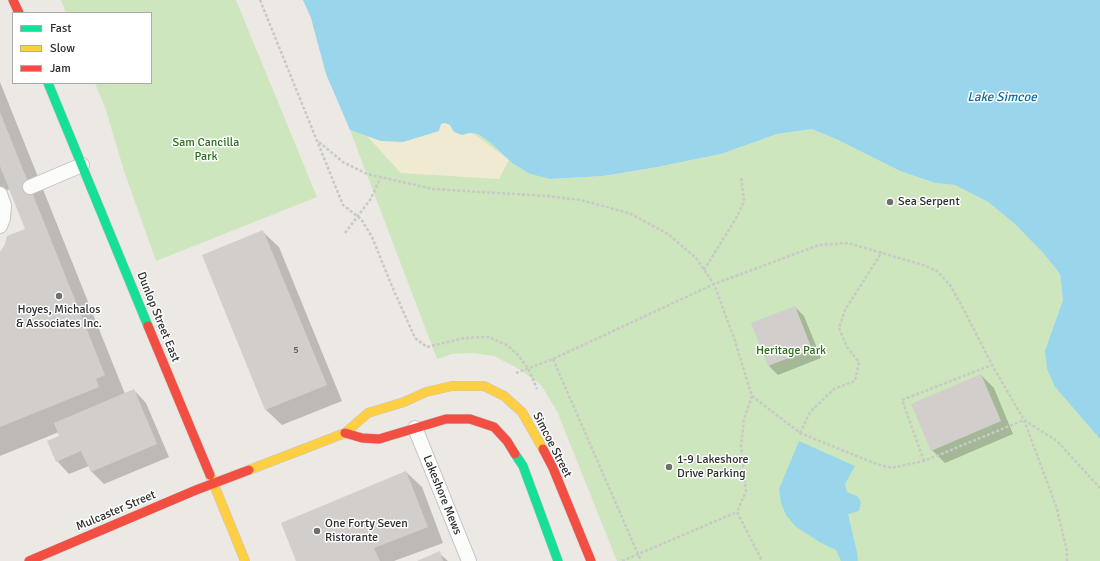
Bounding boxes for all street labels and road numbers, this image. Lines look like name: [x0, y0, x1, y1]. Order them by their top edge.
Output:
street label: Dunlop Street East: [133, 270, 183, 364]
street label: Simcoe Street: [529, 410, 575, 480]
street label: Lakeshore Mews: [420, 453, 464, 537]
street label: Mulcaster Street: [74, 488, 158, 534]

